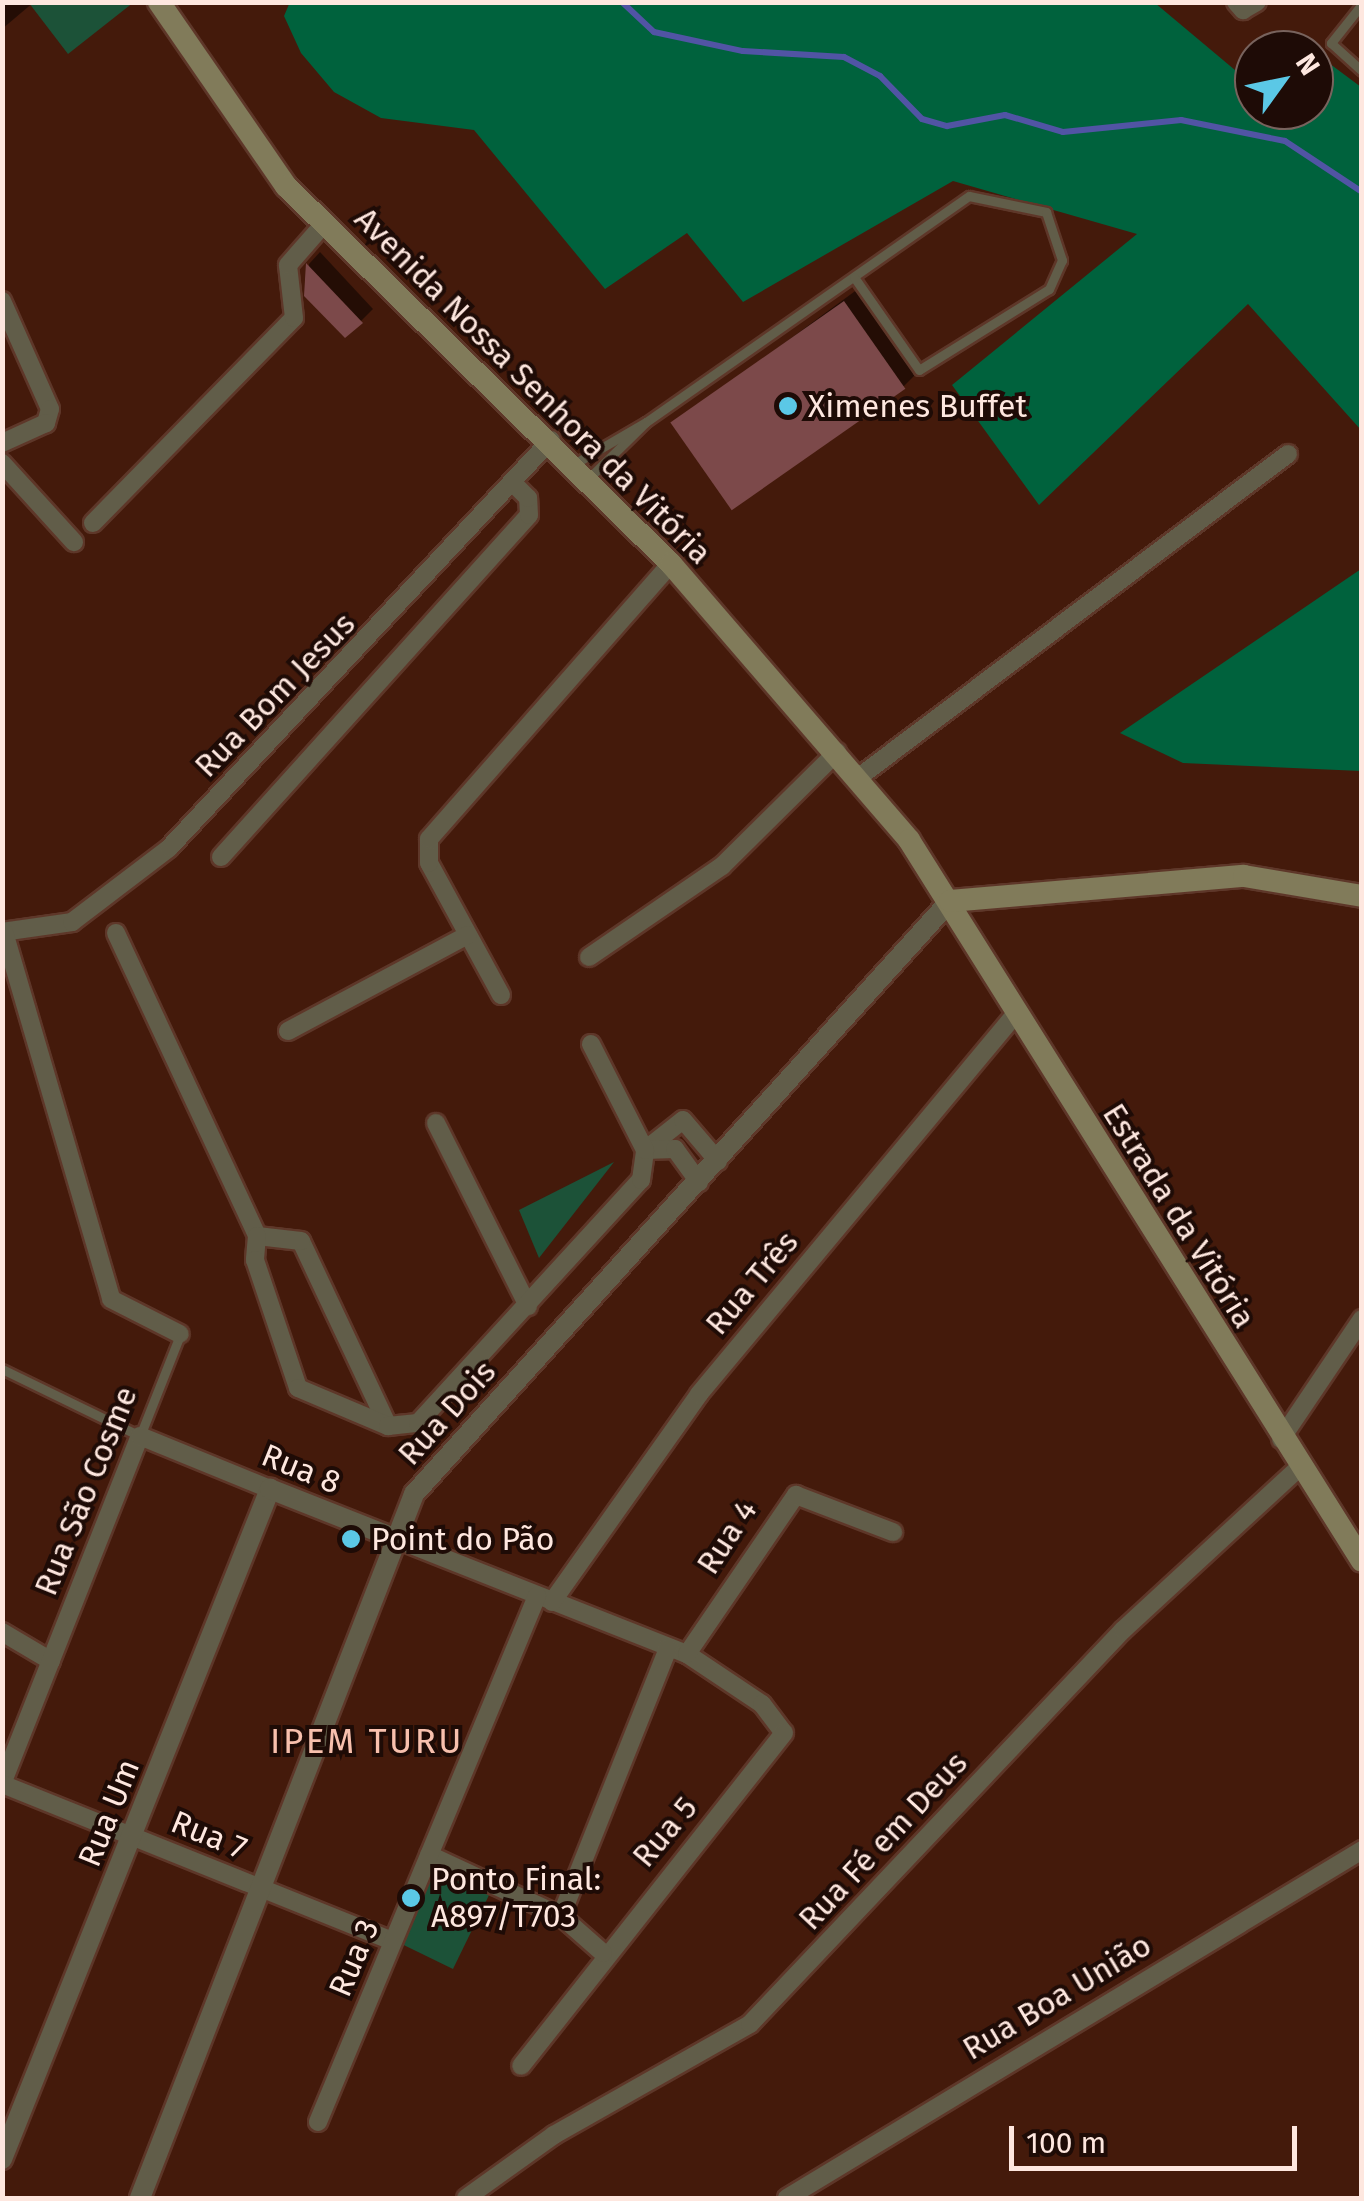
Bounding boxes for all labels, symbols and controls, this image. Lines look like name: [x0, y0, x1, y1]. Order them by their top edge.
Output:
north arrow: [1234, 30, 1334, 130]
text: N: [1289, 48, 1327, 81]
street label: Avenida Nossa Senhora da Vitória: [347, 200, 719, 572]
place label: Ximenes Buffet: [808, 387, 1027, 425]
marker: Ximenes Buffet: [777, 395, 799, 417]
street label: Rua Bom Jesus: [187, 605, 363, 785]
street label: Estrada da Vitória: [1094, 1097, 1264, 1335]
street label: Rua Três: [698, 1223, 806, 1343]
street label: Rua Dois: [390, 1353, 504, 1473]
street label: Rua São Cosme: [27, 1381, 145, 1601]
street label: Rua 8: [256, 1436, 346, 1502]
street label: Rua 4: [689, 1493, 765, 1581]
place label: Point do Pão: [371, 1520, 554, 1558]
marker: Point do Pão: [340, 1528, 362, 1550]
district label: IPEM TURU: [270, 1720, 464, 1762]
street label: Rua Fé em Deus: [791, 1744, 975, 1938]
street label: Rua Um: [70, 1754, 148, 1872]
street label: Rua 5: [625, 1789, 705, 1875]
street label: Rua 7: [166, 1803, 252, 1867]
place label: Ponto Final: A897/T703: [431, 1861, 601, 1936]
marker: Ponto Final: A897/T703: [400, 1887, 422, 1909]
street label: Rua 3: [321, 1914, 387, 2002]
street label: Rua Boa União: [956, 1926, 1158, 2068]
scale bar: [1014, 2106, 1302, 2168]
text: 100 m: [1026, 2125, 1106, 2161]

